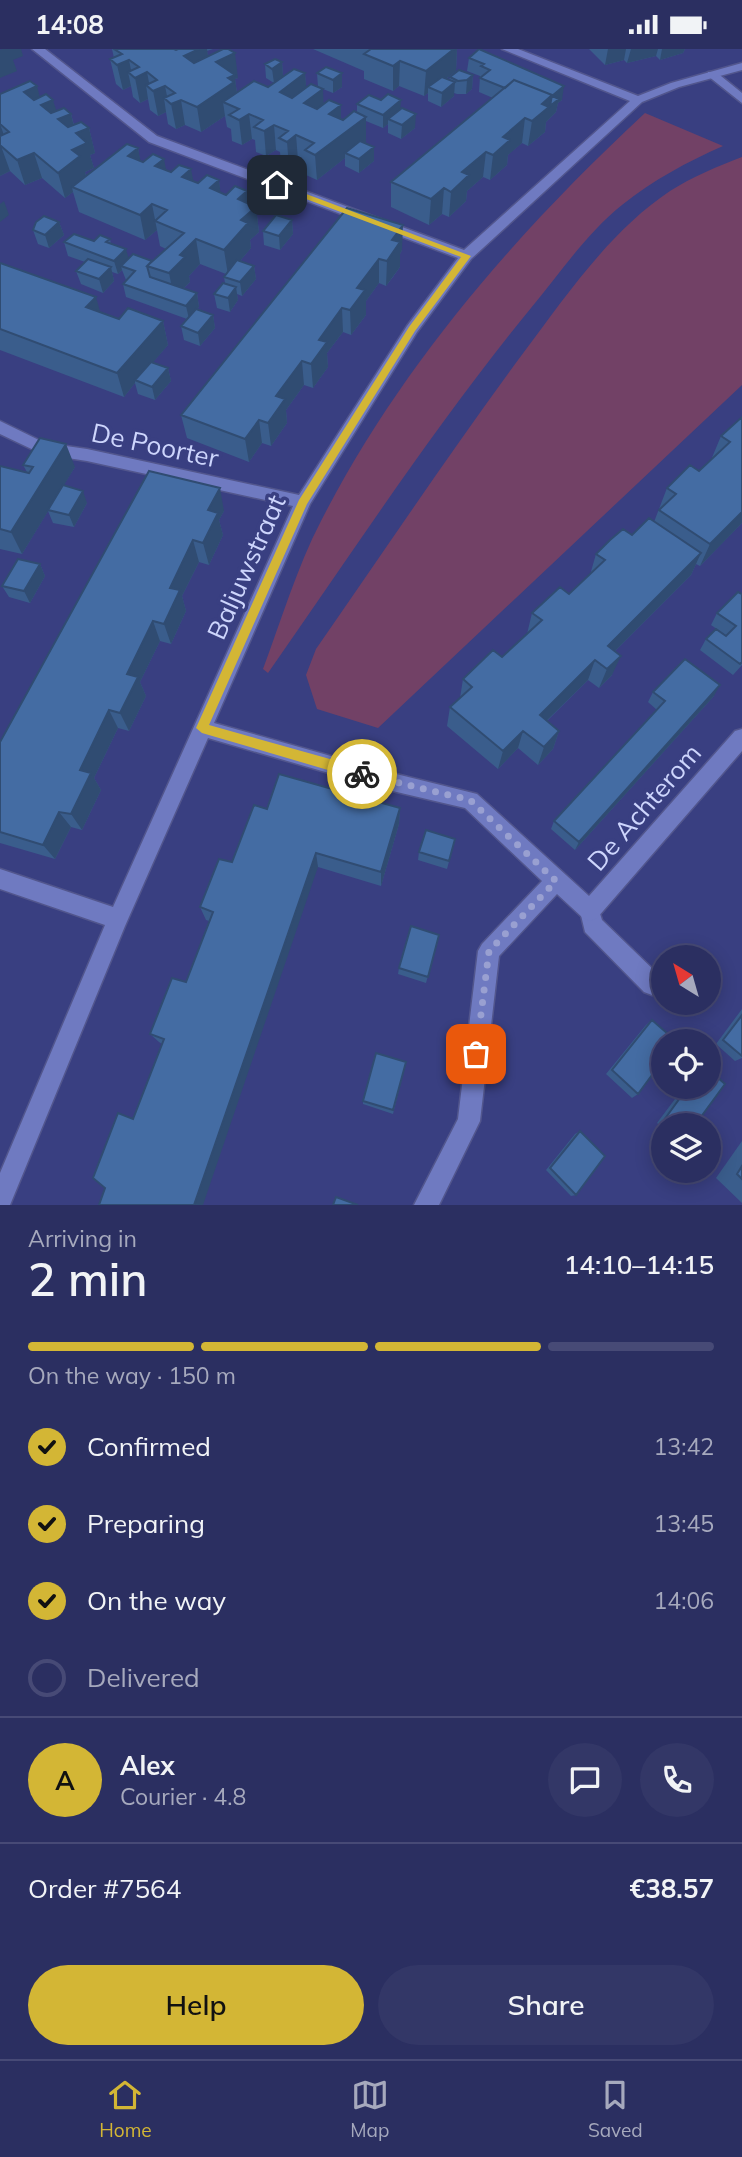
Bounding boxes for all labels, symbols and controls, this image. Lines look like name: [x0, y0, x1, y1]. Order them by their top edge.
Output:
text: 14:08: [35, 8, 104, 41]
pin: [247, 155, 307, 215]
icon: home: [258, 166, 296, 204]
street label: De Poorter: [88, 415, 222, 475]
street label: Baljuwstraat: [200, 490, 292, 644]
street label: De Achterom: [580, 737, 708, 877]
courier: [327, 739, 397, 809]
icon: bike: [343, 755, 381, 793]
north arrow: [651, 945, 721, 1015]
map controls: [651, 945, 721, 1183]
pin: [446, 1024, 506, 1084]
button: locate: [651, 1029, 721, 1099]
icon: bag: [457, 1035, 495, 1073]
button: layers: [651, 1113, 721, 1183]
text: Arriving in: [28, 1224, 137, 1253]
text: 14:10–14:15: [564, 1248, 714, 1281]
text: 2 min: [28, 1250, 147, 1308]
text: On the way · 150 m: [28, 1361, 236, 1390]
icon: check: [28, 1428, 66, 1466]
text: Confirmed: [87, 1430, 211, 1463]
text: 13:42: [654, 1432, 714, 1461]
icon: check: [28, 1505, 66, 1543]
text: Preparing: [87, 1507, 205, 1540]
text: 13:45: [654, 1509, 714, 1538]
icon: check: [28, 1582, 66, 1620]
text: On the way: [87, 1584, 226, 1617]
text: 14:06: [654, 1586, 714, 1615]
text: Delivered: [87, 1661, 200, 1694]
button: chat: [548, 1743, 622, 1817]
button: phone: [640, 1743, 714, 1817]
text: Alex: [120, 1749, 175, 1782]
text: A: [55, 1764, 75, 1797]
text: Courier · 4.8: [120, 1782, 246, 1811]
text: Order #7564: [28, 1872, 181, 1905]
text: €38.57: [630, 1872, 714, 1905]
button: Help: [28, 1965, 364, 2045]
button: Share: [378, 1965, 714, 2045]
tab: Home: [99, 2076, 152, 2142]
tab: Map: [350, 2076, 389, 2142]
tab: Saved: [588, 2076, 643, 2142]

